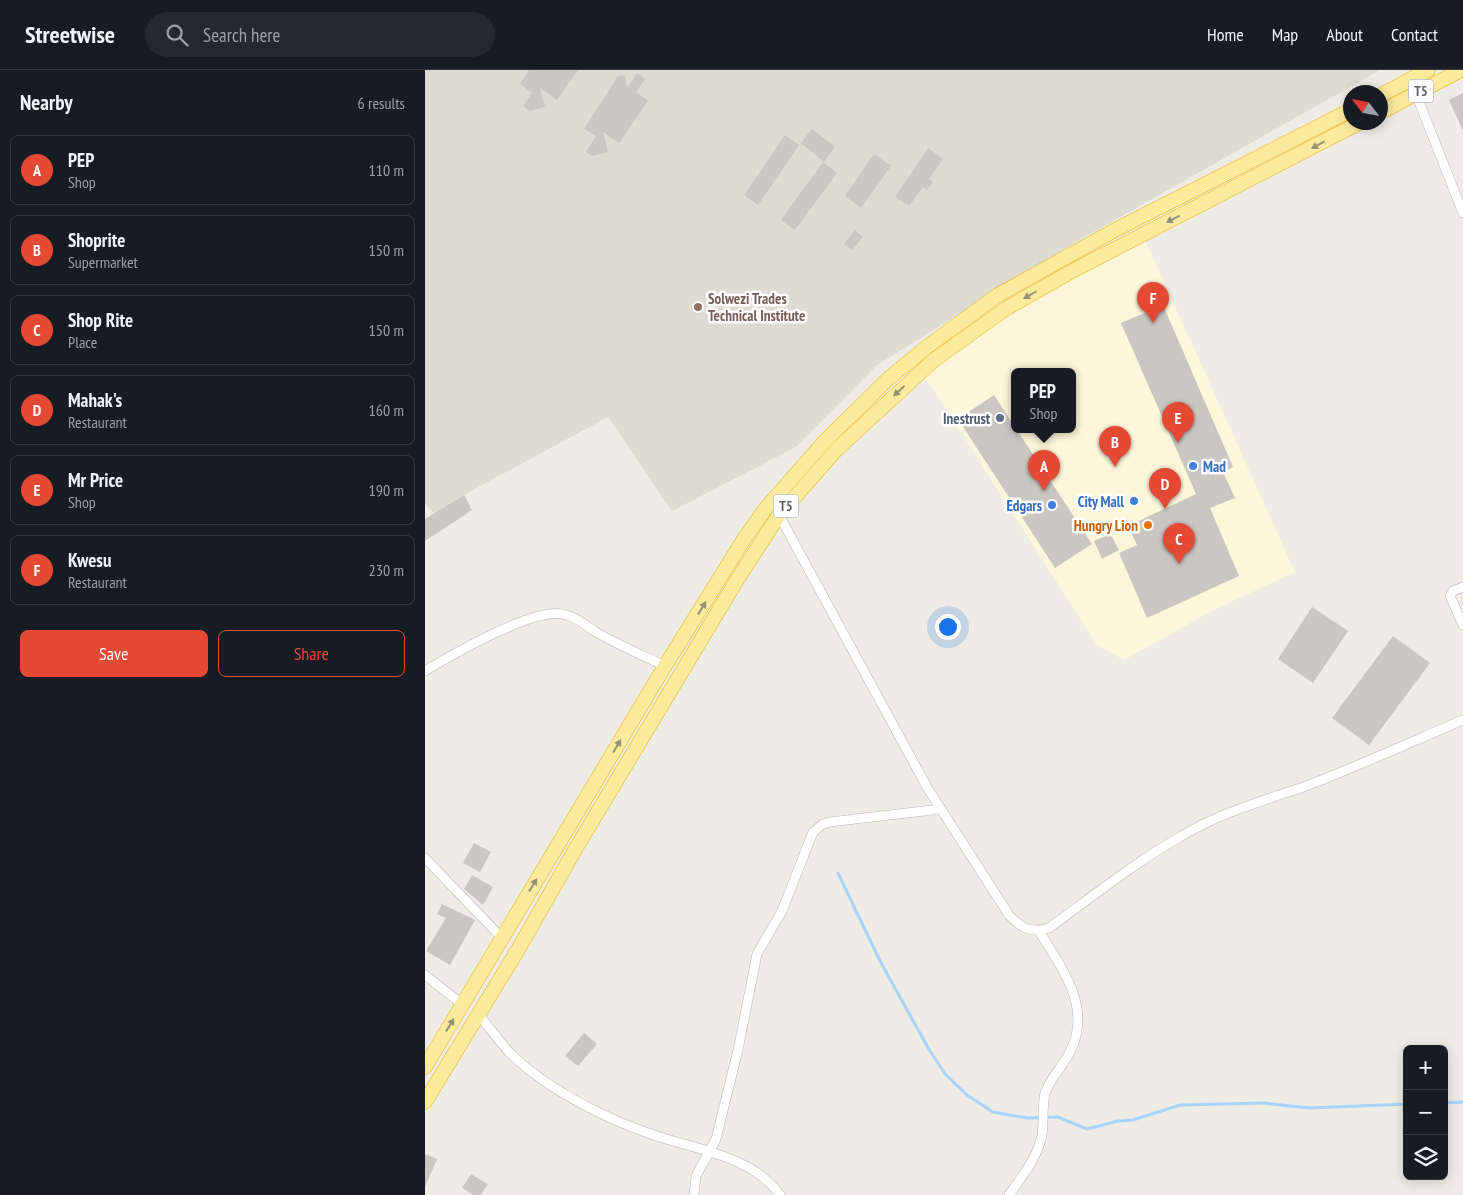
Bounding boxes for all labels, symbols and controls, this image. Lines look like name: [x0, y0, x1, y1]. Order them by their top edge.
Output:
search box: [145, 12, 495, 57]
text: Streetwise: [25, 19, 115, 50]
icon: search: [163, 21, 191, 49]
text: Search here: [203, 23, 280, 47]
text: Home: [1207, 23, 1244, 46]
text: Map: [1272, 23, 1298, 46]
text: About: [1326, 23, 1363, 46]
text: Contact: [1391, 23, 1438, 46]
road number: T5: [1409, 80, 1433, 102]
north arrow: [1343, 85, 1388, 130]
text: Nearby: [20, 89, 73, 116]
text: 6 results: [358, 93, 405, 113]
one-way arrow: [1310, 141, 1325, 149]
text: PEP: [68, 148, 94, 172]
text: A: [33, 160, 41, 180]
text: 110 m: [369, 160, 404, 180]
text: Shop: [68, 172, 96, 192]
one-way arrow: [1166, 215, 1180, 223]
text: Shoprite: [68, 228, 125, 252]
text: B: [33, 240, 41, 260]
text: 150 m: [369, 240, 404, 260]
text: Supermarket: [68, 252, 138, 272]
pin: F: [1137, 282, 1169, 323]
place label: Solwezi Trades Technical Institute: [708, 289, 805, 325]
one-way arrow: [1023, 291, 1036, 300]
marker: Solwezi Trades Technical Institute: [692, 301, 704, 313]
text: Shop Rite: [68, 308, 133, 332]
text: C: [33, 320, 41, 340]
text: 150 m: [369, 320, 404, 340]
text: Place: [68, 332, 97, 352]
popup: [1011, 368, 1076, 433]
text: PEP: [1030, 379, 1056, 403]
one-way arrow: [893, 386, 905, 397]
text: Mahak's: [68, 388, 122, 412]
text: D: [33, 400, 41, 420]
text: 160 m: [369, 400, 404, 420]
pin: E: [1162, 402, 1194, 443]
text: Shop: [1030, 403, 1057, 423]
place label: Inestrust: [943, 409, 991, 428]
text: Restaurant: [68, 412, 127, 432]
marker: Inestrust: [994, 412, 1006, 424]
pin: B: [1099, 426, 1131, 467]
pin: A: [1028, 450, 1060, 491]
place label: Mad: [1203, 457, 1226, 476]
marker: Mad: [1187, 460, 1199, 472]
text: Mr Price: [68, 468, 123, 492]
pin: D: [1149, 468, 1181, 509]
text: E: [34, 480, 40, 500]
text: 190 m: [369, 480, 404, 500]
text: Shop: [68, 492, 96, 512]
place label: City Mall: [1078, 492, 1124, 511]
road number: T5: [773, 494, 799, 518]
marker: City Mall: [1128, 495, 1140, 507]
place label: Edgars: [1006, 496, 1042, 515]
marker: Edgars: [1046, 499, 1058, 511]
place label: Hungry Lion: [1074, 516, 1138, 535]
marker: Hungry Lion: [1142, 519, 1154, 531]
pin: C: [1163, 523, 1195, 564]
text: Kwesu: [68, 548, 111, 572]
text: F: [34, 560, 40, 580]
text: 230 m: [369, 560, 404, 580]
text: Restaurant: [68, 572, 127, 592]
one-way arrow: [698, 601, 707, 615]
your location: [935, 614, 961, 640]
button: Save: [20, 630, 208, 677]
button: Share: [218, 630, 405, 677]
one-way arrow: [612, 740, 621, 753]
one-way arrow: [528, 879, 537, 892]
one-way arrow: [446, 1019, 455, 1032]
map controls: [1403, 1045, 1448, 1180]
button: +: [1403, 1045, 1448, 1090]
button: −: [1403, 1090, 1448, 1135]
button: layers: [1403, 1135, 1448, 1180]

